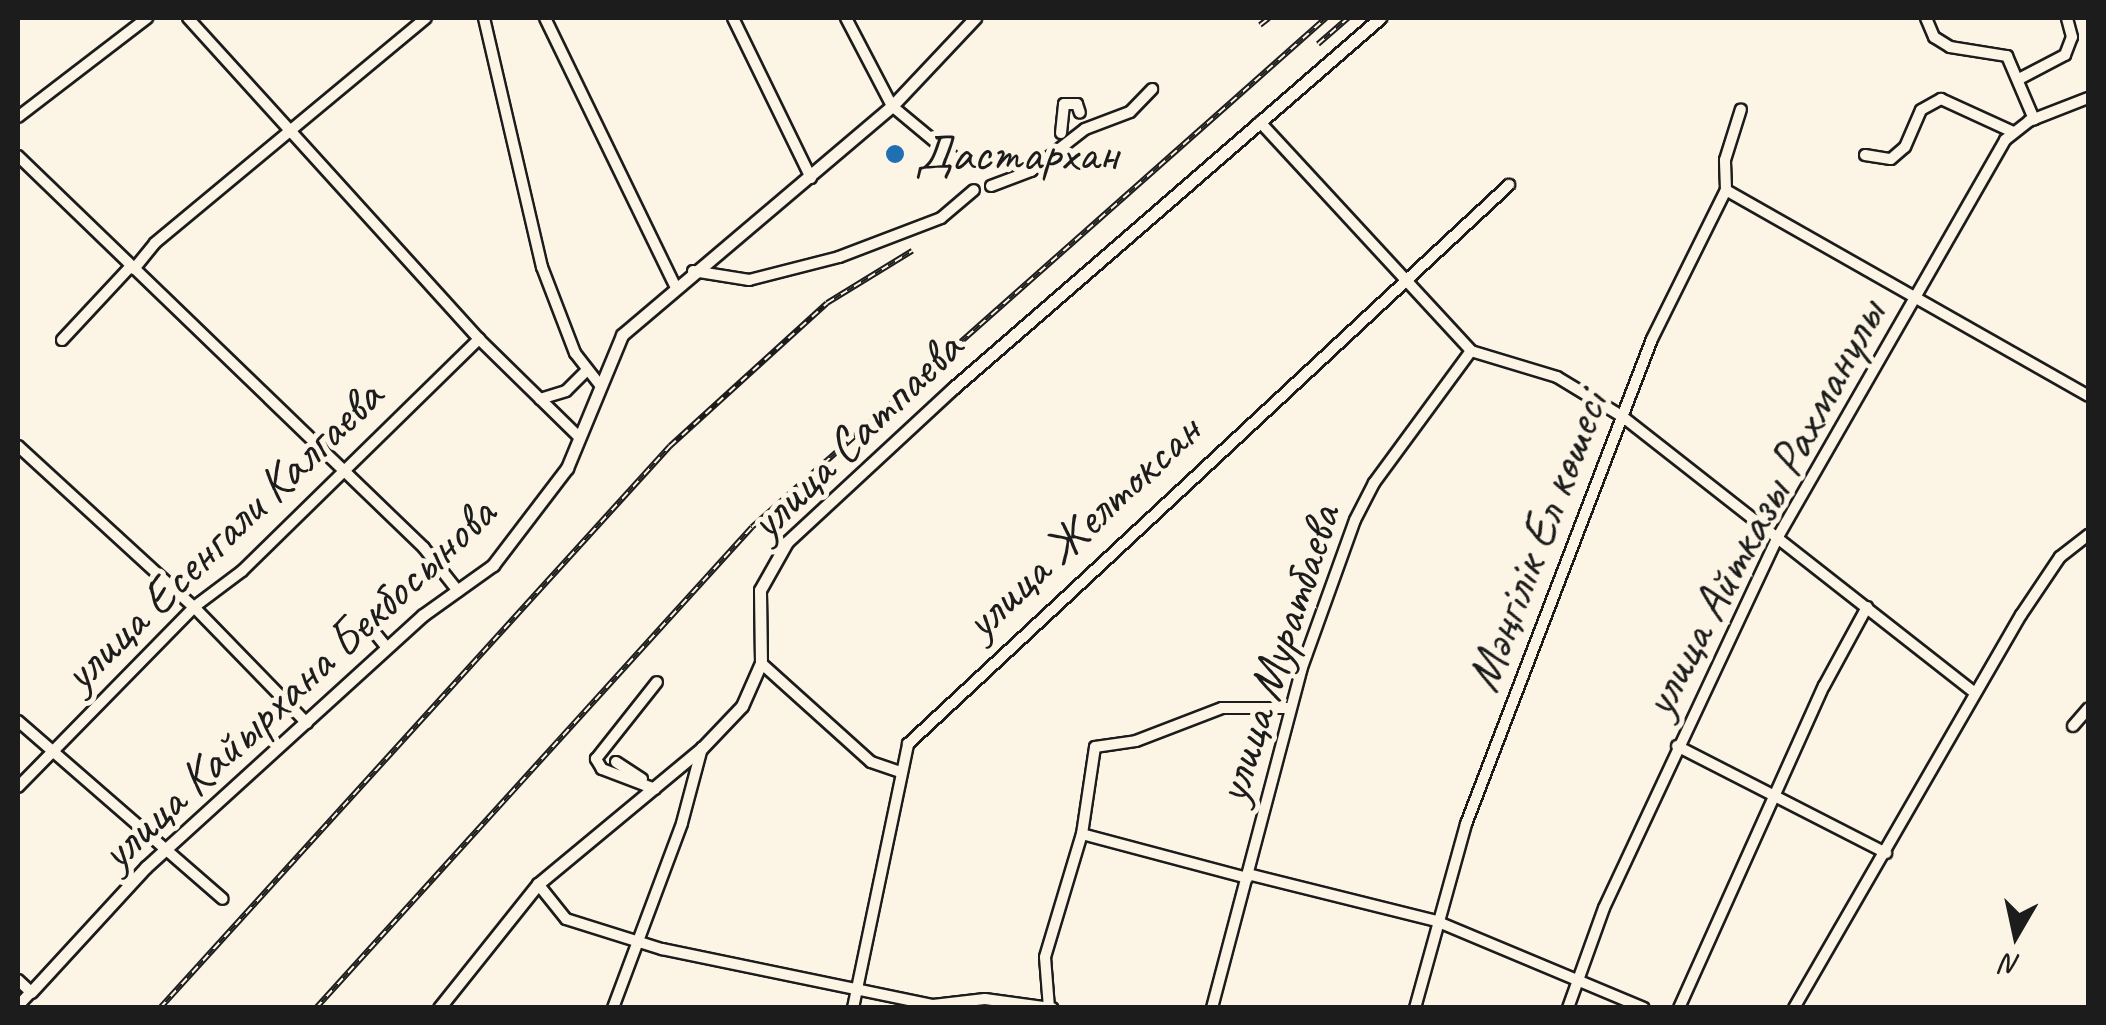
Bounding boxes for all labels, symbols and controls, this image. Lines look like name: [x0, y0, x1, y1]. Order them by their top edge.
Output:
place label: Дастархан: [915, 124, 1118, 184]
marker: Дастархан: [884, 143, 906, 165]
street label: улица Айтказы Рахманулы: [1628, 290, 1898, 726]
street label: улица Сатпаева: [736, 318, 974, 552]
street label: улица Есенгали Калгаева: [50, 367, 394, 703]
street label: Мәңгілік Ел көшесі: [1451, 381, 1621, 701]
street label: улица Желтоксан: [949, 399, 1215, 653]
street label: улица Кайырхана Бекбосынова: [86, 484, 508, 882]
street label: улица Муратбаева: [1200, 495, 1354, 813]
north arrow: [1966, 885, 2066, 985]
text: N: [2000, 946, 2023, 984]

